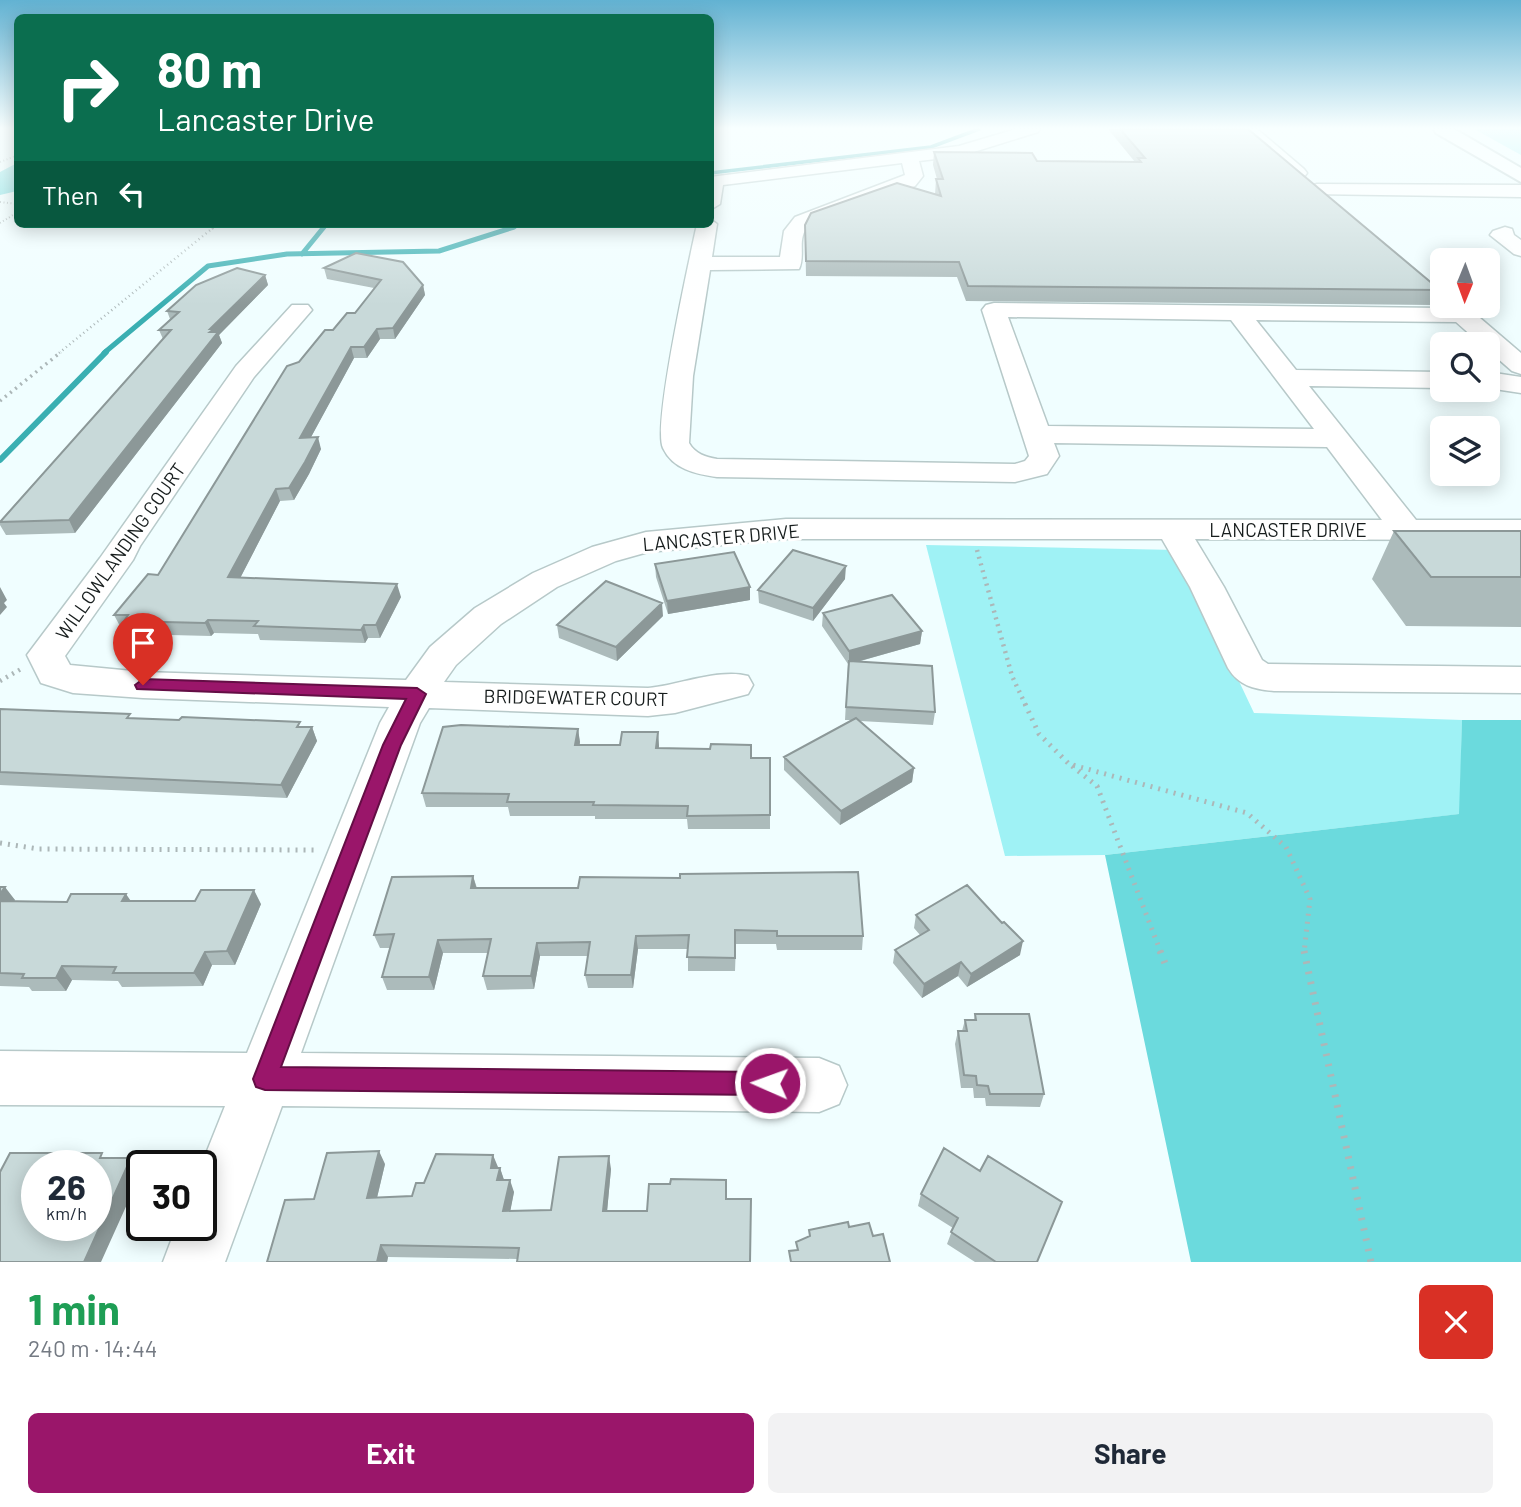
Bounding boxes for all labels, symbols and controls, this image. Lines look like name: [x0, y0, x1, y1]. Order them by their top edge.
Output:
text: 80 m: [157, 39, 262, 98]
icon: right: [42, 42, 133, 133]
text: Lancaster Drive: [157, 99, 374, 137]
icon: left: [113, 175, 151, 213]
text: Then: [42, 179, 99, 210]
north arrow: [1430, 248, 1500, 318]
map controls: [1430, 248, 1500, 486]
button: search: [1430, 332, 1500, 402]
button: layers: [1430, 416, 1500, 486]
street label: WILLOWLANDING COURT: [50, 458, 190, 644]
street label: LANCASTER DRIVE: [1209, 518, 1367, 541]
street label: LANCASTER DRIVE: [642, 519, 800, 555]
pin: [113, 613, 173, 685]
icon: arrive: [124, 624, 162, 662]
street label: BRIDGEWATER COURT: [484, 684, 668, 710]
position arrow: [733, 1046, 807, 1120]
speed limit sign: 30: [126, 1150, 217, 1241]
text: 26: [47, 1165, 86, 1207]
text: km/h: [46, 1202, 87, 1224]
text: 1 min: [28, 1283, 120, 1333]
button: close: [1419, 1285, 1493, 1359]
text: 240 m · 14:44: [28, 1334, 158, 1362]
button: Exit: [28, 1413, 754, 1493]
button: Share: [768, 1413, 1493, 1493]

